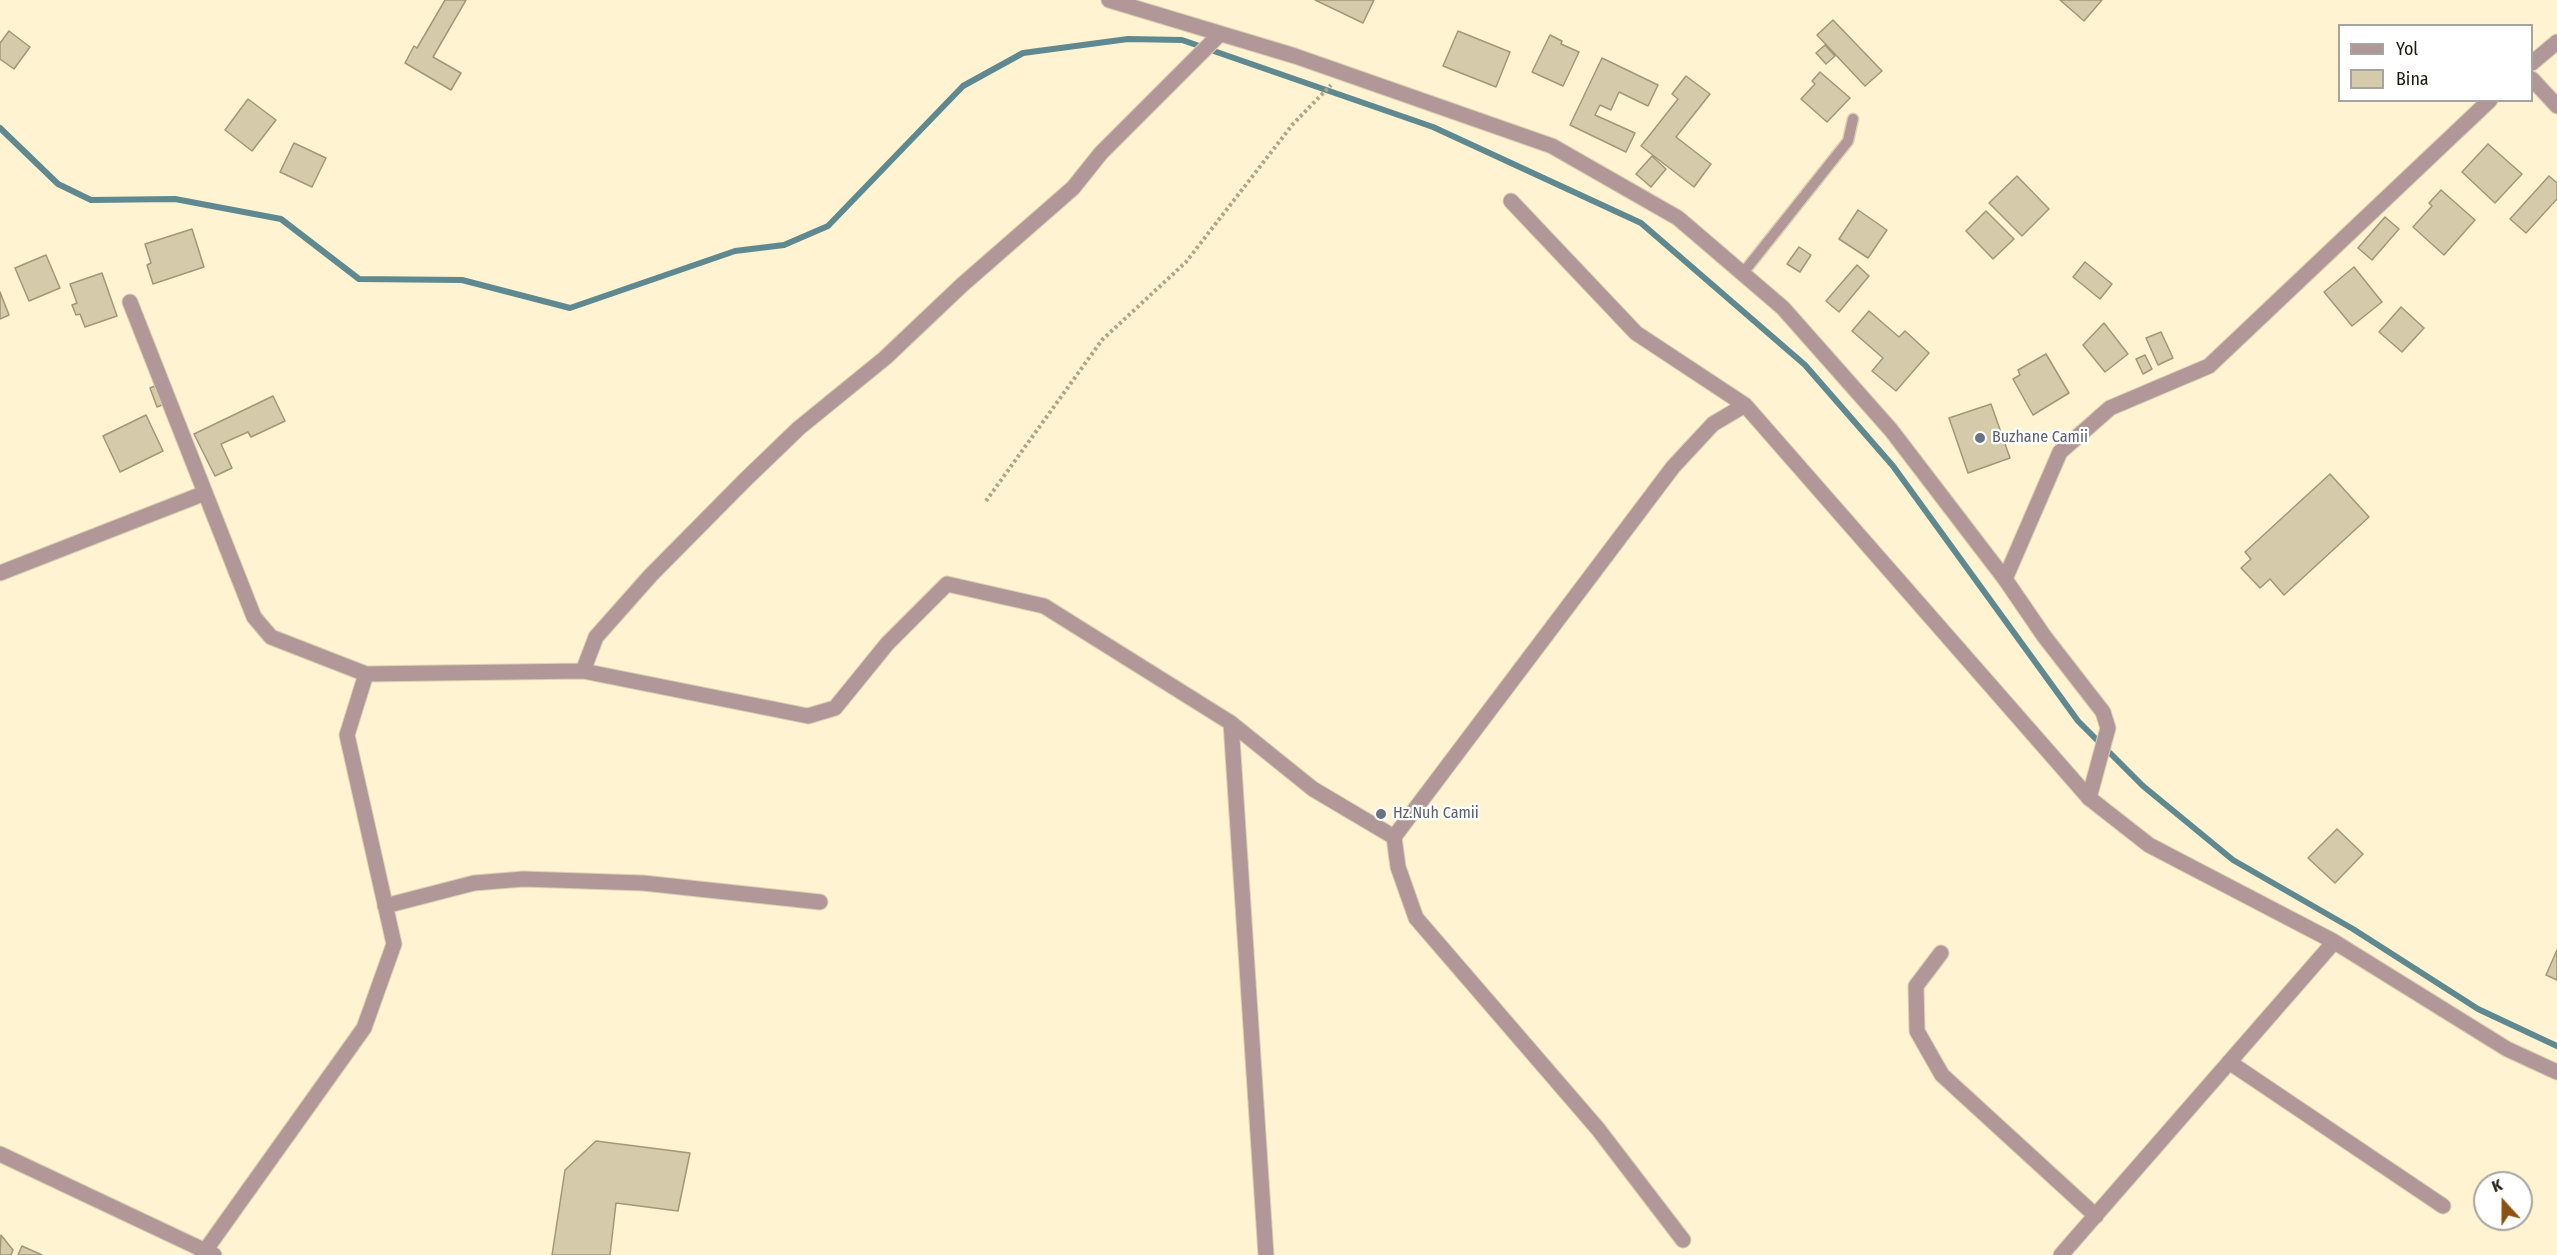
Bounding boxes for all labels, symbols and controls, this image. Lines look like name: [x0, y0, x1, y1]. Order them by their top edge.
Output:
legend: [2338, 24, 2533, 102]
text: Yol: [2396, 38, 2418, 60]
text: Bina: [2396, 68, 2429, 90]
place label: Buzhane Camii: [1992, 428, 2088, 448]
marker: Buzhane Camii: [1973, 431, 1987, 445]
place label: Hz.Nuh Camii: [1393, 804, 1479, 824]
marker: Hz.Nuh Camii: [1374, 807, 1388, 821]
north arrow: [2473, 1171, 2533, 1231]
text: K: [2489, 1175, 2505, 1196]

